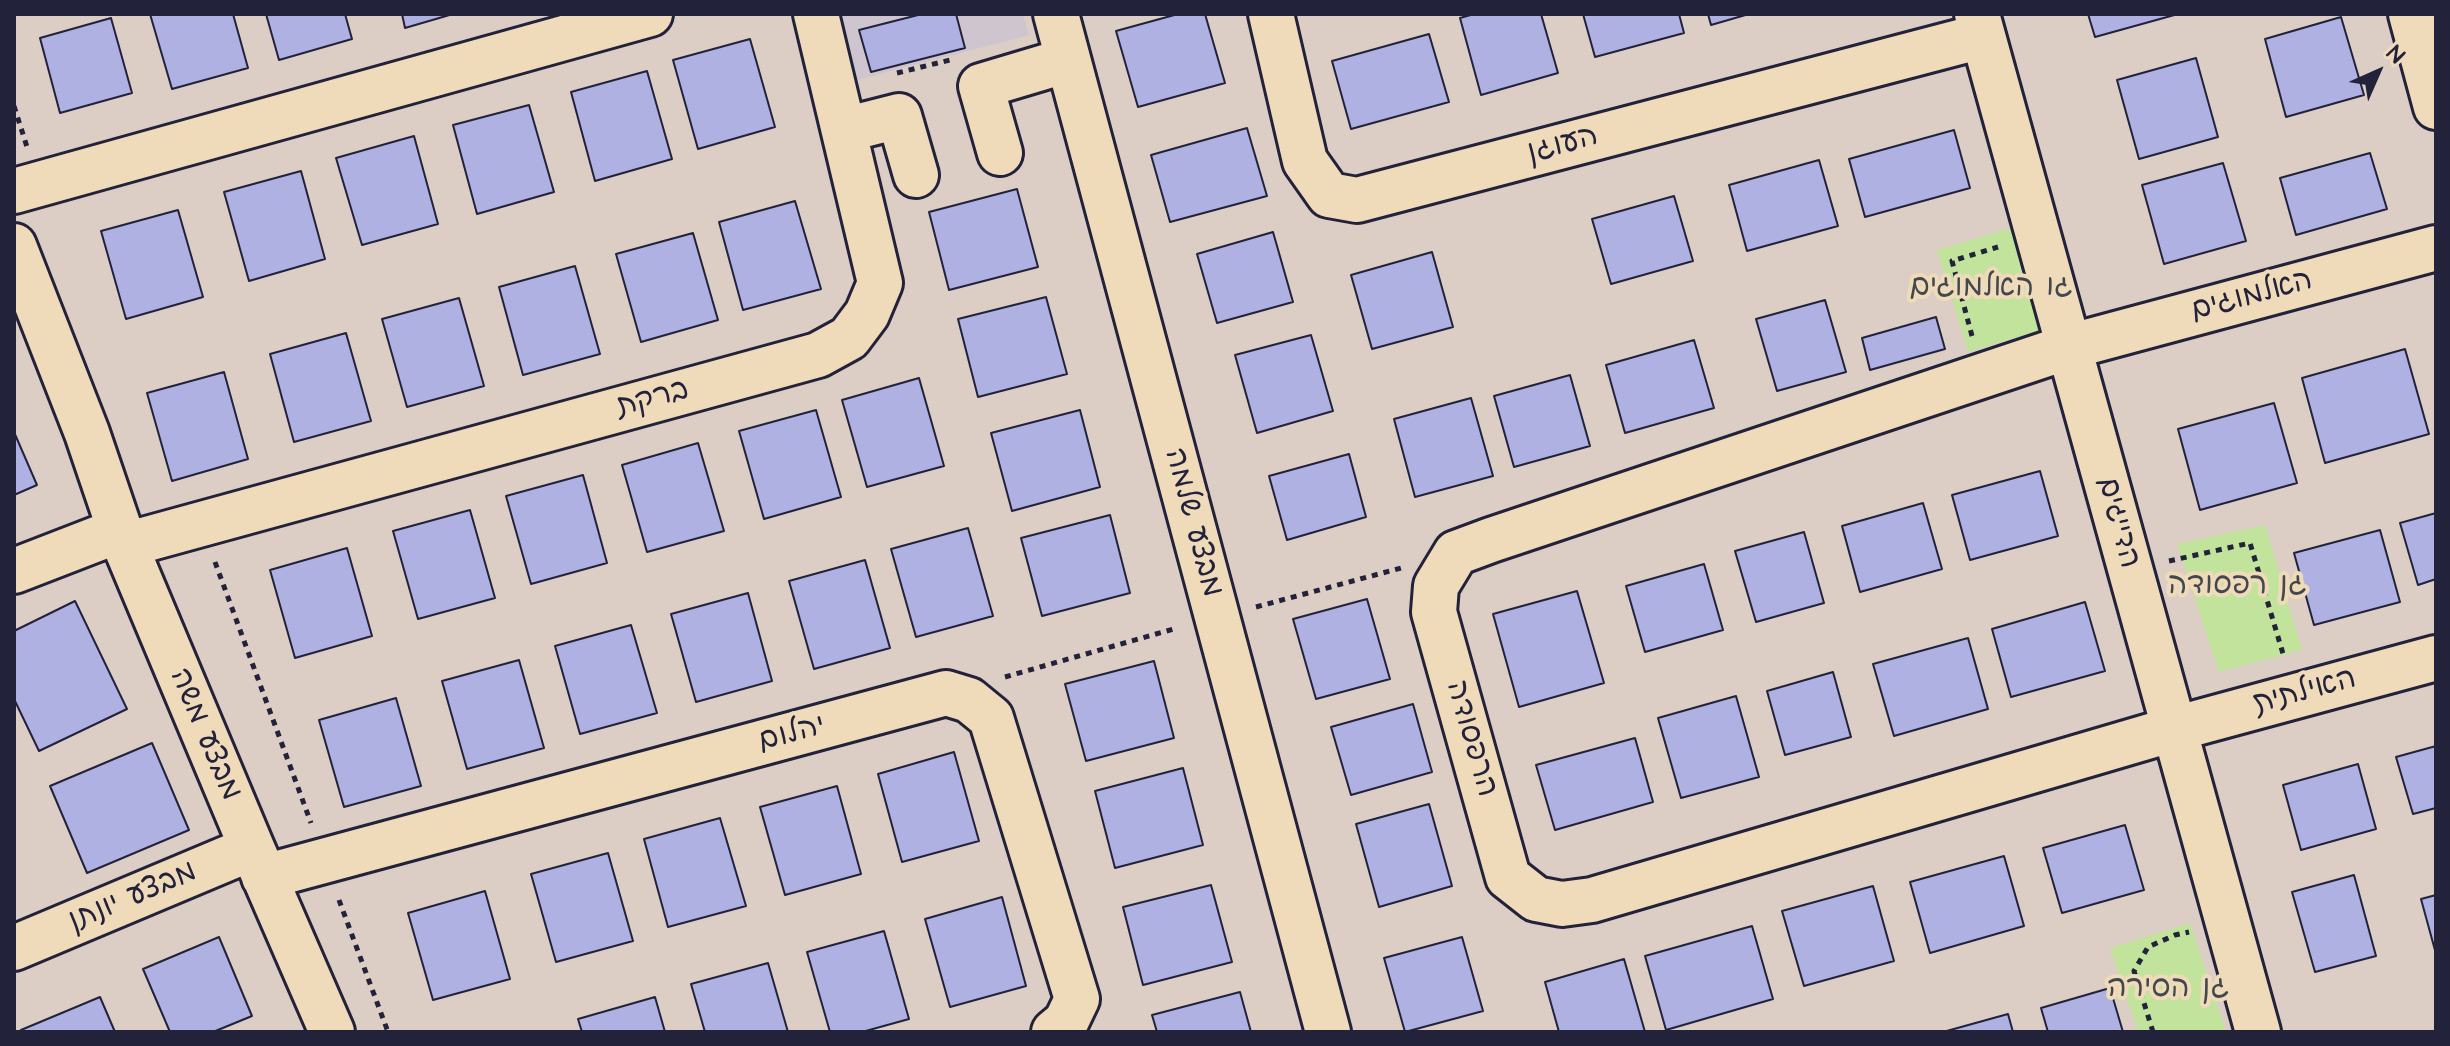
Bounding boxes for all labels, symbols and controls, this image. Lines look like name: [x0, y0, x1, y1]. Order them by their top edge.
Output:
north arrow: [2338, 32, 2418, 112]
text: N: [2379, 39, 2411, 71]
street label: העוגן: [1523, 119, 1603, 173]
street label: האלמוגים: [2187, 263, 2317, 331]
park label: גו האלמוגים: [1909, 271, 2073, 307]
street label: ברקת: [613, 373, 693, 427]
street label: מבצע שלמה: [1155, 445, 1229, 601]
street label: הדייגים: [2088, 474, 2146, 572]
park label: גן רפסודה: [2168, 569, 2306, 605]
street label: האילתית: [2250, 662, 2360, 724]
street label: מבצע משה: [160, 664, 248, 806]
street label: הרפסודה: [1436, 677, 1504, 801]
street label: יהלום: [755, 709, 829, 761]
street label: מבצע יונתן: [63, 855, 203, 941]
park label: גן הסירה: [2107, 972, 2229, 1008]

